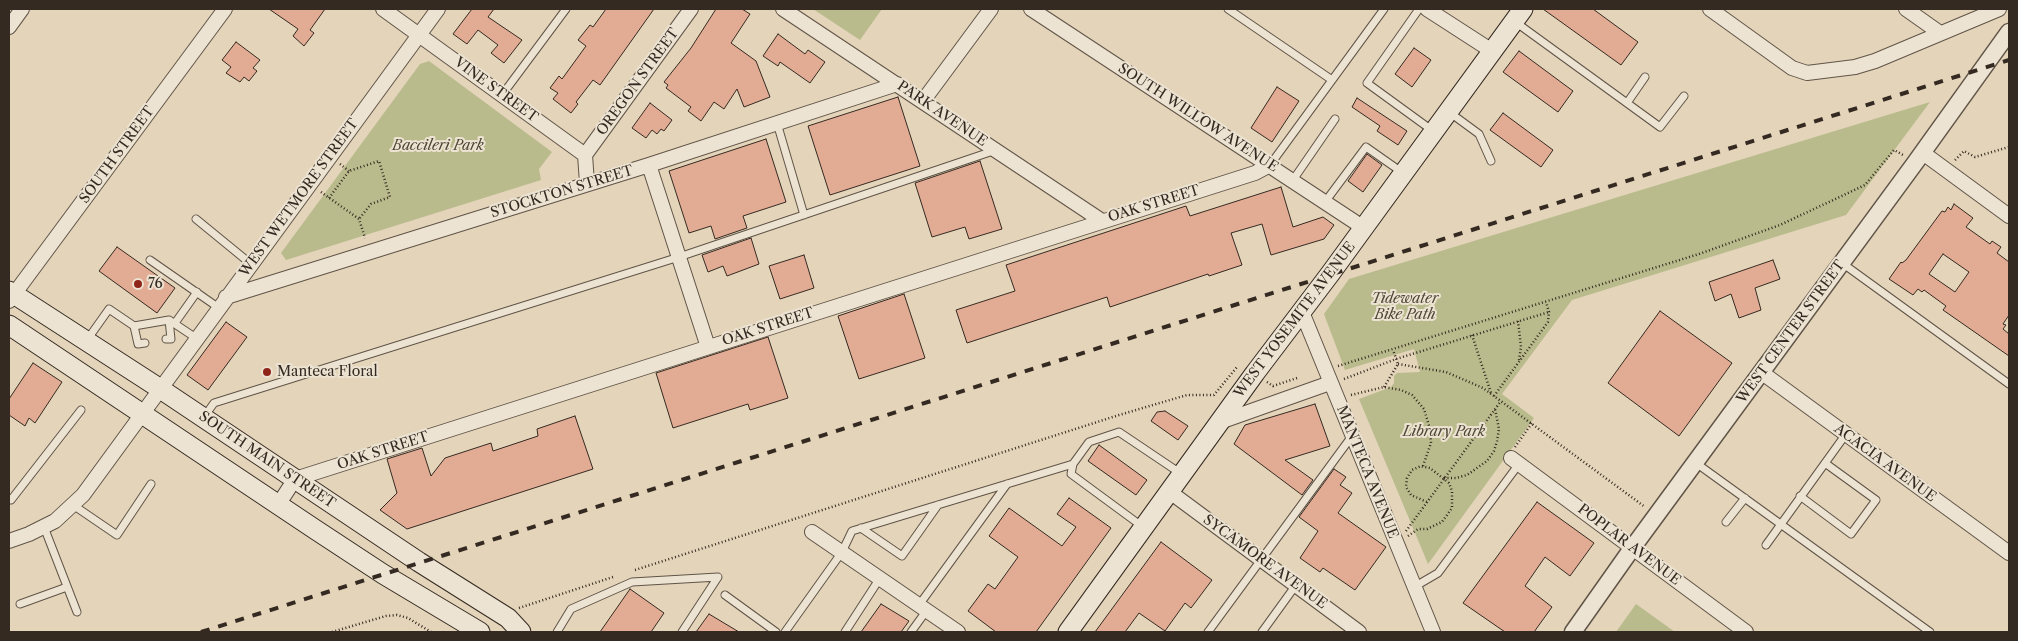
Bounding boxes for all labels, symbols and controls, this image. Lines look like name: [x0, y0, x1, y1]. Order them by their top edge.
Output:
street label: OREGON STREET: [593, 25, 683, 139]
street label: VINE STREET: [451, 54, 541, 126]
street label: SOUTH WILLOW AVENUE: [1115, 60, 1281, 176]
street label: PARK AVENUE: [894, 78, 990, 150]
street label: SOUTH STREET: [76, 103, 158, 207]
street label: WEST WETMORE STREET: [236, 116, 362, 280]
park label: Baccileri Park: [392, 138, 484, 154]
street label: STOCKTON STREET: [489, 162, 635, 222]
street label: OAK STREET: [1106, 182, 1202, 226]
street label: WEST YOSEMITE AVENUE: [1231, 239, 1359, 401]
street label: WEST CENTER STREET: [1733, 257, 1849, 407]
place label: 76: [148, 276, 163, 292]
marker: 76: [132, 278, 144, 290]
park label: Tidewater Bike Path: [1372, 291, 1438, 324]
street label: OAK STREET: [720, 304, 816, 350]
place label: Manteca Floral: [277, 364, 378, 380]
marker: Manteca Floral: [261, 366, 273, 378]
street label: MANTECA AVENUE: [1333, 403, 1401, 541]
street label: SOUTH MAIN STREET: [196, 408, 338, 512]
street label: ACACIA AVENUE: [1831, 420, 1939, 506]
park label: Library Park: [1403, 424, 1485, 440]
street label: OAK STREET: [335, 428, 431, 474]
street label: POPLAR AVENUE: [1574, 501, 1684, 589]
street label: SYCAMORE AVENUE: [1200, 511, 1330, 613]

